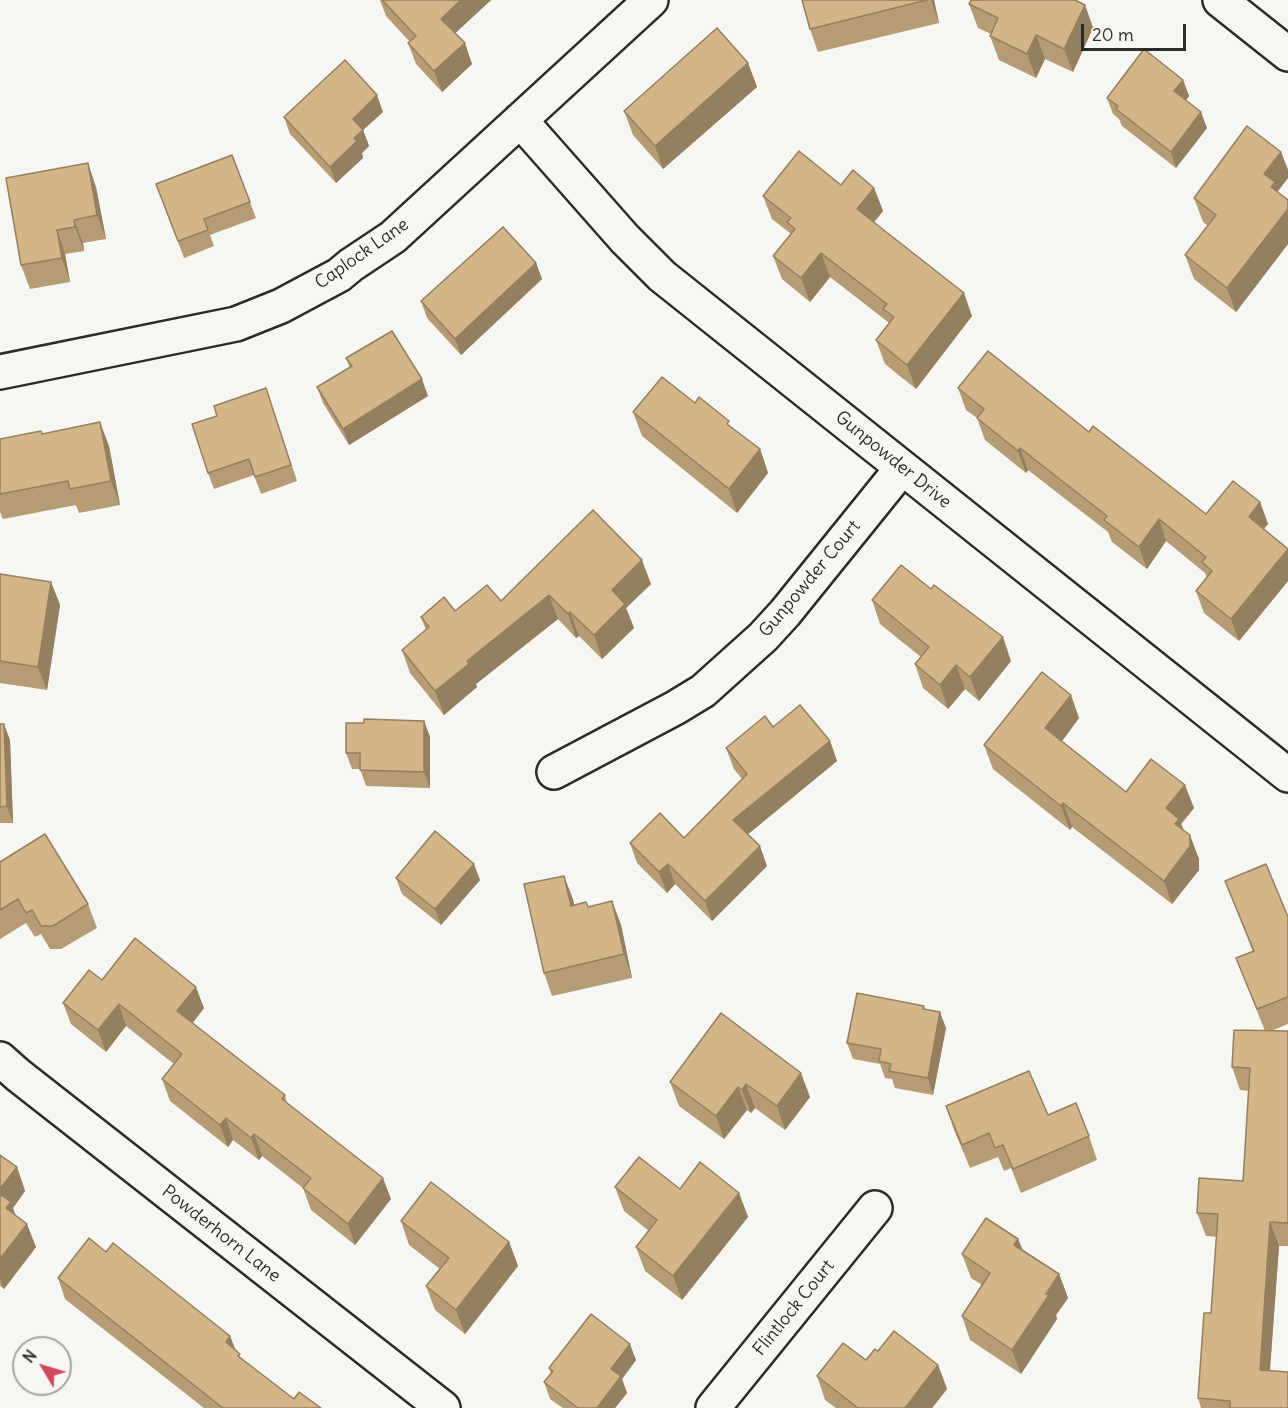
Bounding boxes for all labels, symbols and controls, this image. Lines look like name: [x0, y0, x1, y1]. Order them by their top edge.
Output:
scale bar: [1084, 12, 1189, 50]
text: 20 m: [1092, 23, 1134, 46]
street label: Caplock Lane: [311, 214, 413, 294]
street label: Gunpowder Drive: [831, 407, 955, 513]
street label: Gunpowder Court: [755, 516, 865, 642]
street label: Powderhorn Lane: [157, 1181, 285, 1287]
street label: Flintlock Court: [749, 1256, 839, 1360]
north arrow: [12, 1336, 72, 1396]
text: N: [18, 1346, 41, 1367]

